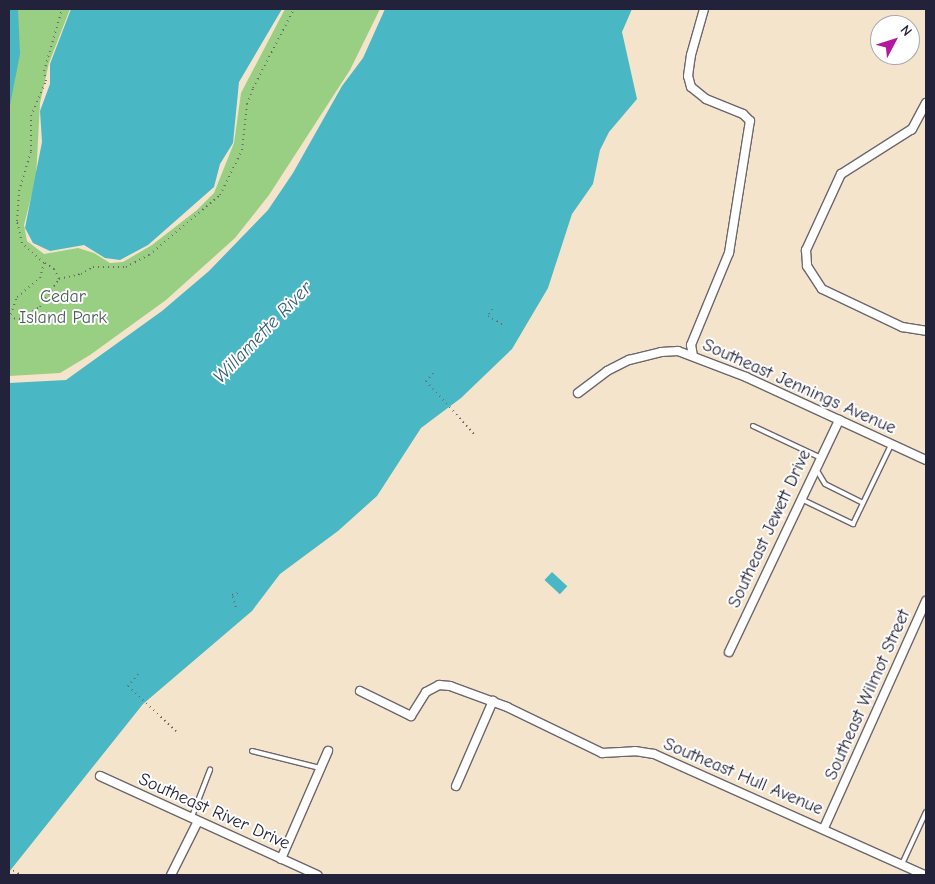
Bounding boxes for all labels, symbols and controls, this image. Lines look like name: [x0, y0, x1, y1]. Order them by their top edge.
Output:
north arrow: [870, 15, 920, 65]
text: N: [897, 22, 916, 40]
water label: Willamette River: [209, 277, 317, 389]
park label: Cedar Island Park: [19, 287, 107, 330]
street label: Southeast Jennings Avenue: [699, 335, 899, 439]
street label: Southeast Jewett Drive: [724, 446, 816, 612]
street label: Southeast Wilmot Street: [821, 606, 915, 784]
street label: Southeast Hull Avenue: [660, 734, 826, 820]
street label: Southeast River Drive: [135, 769, 293, 855]

